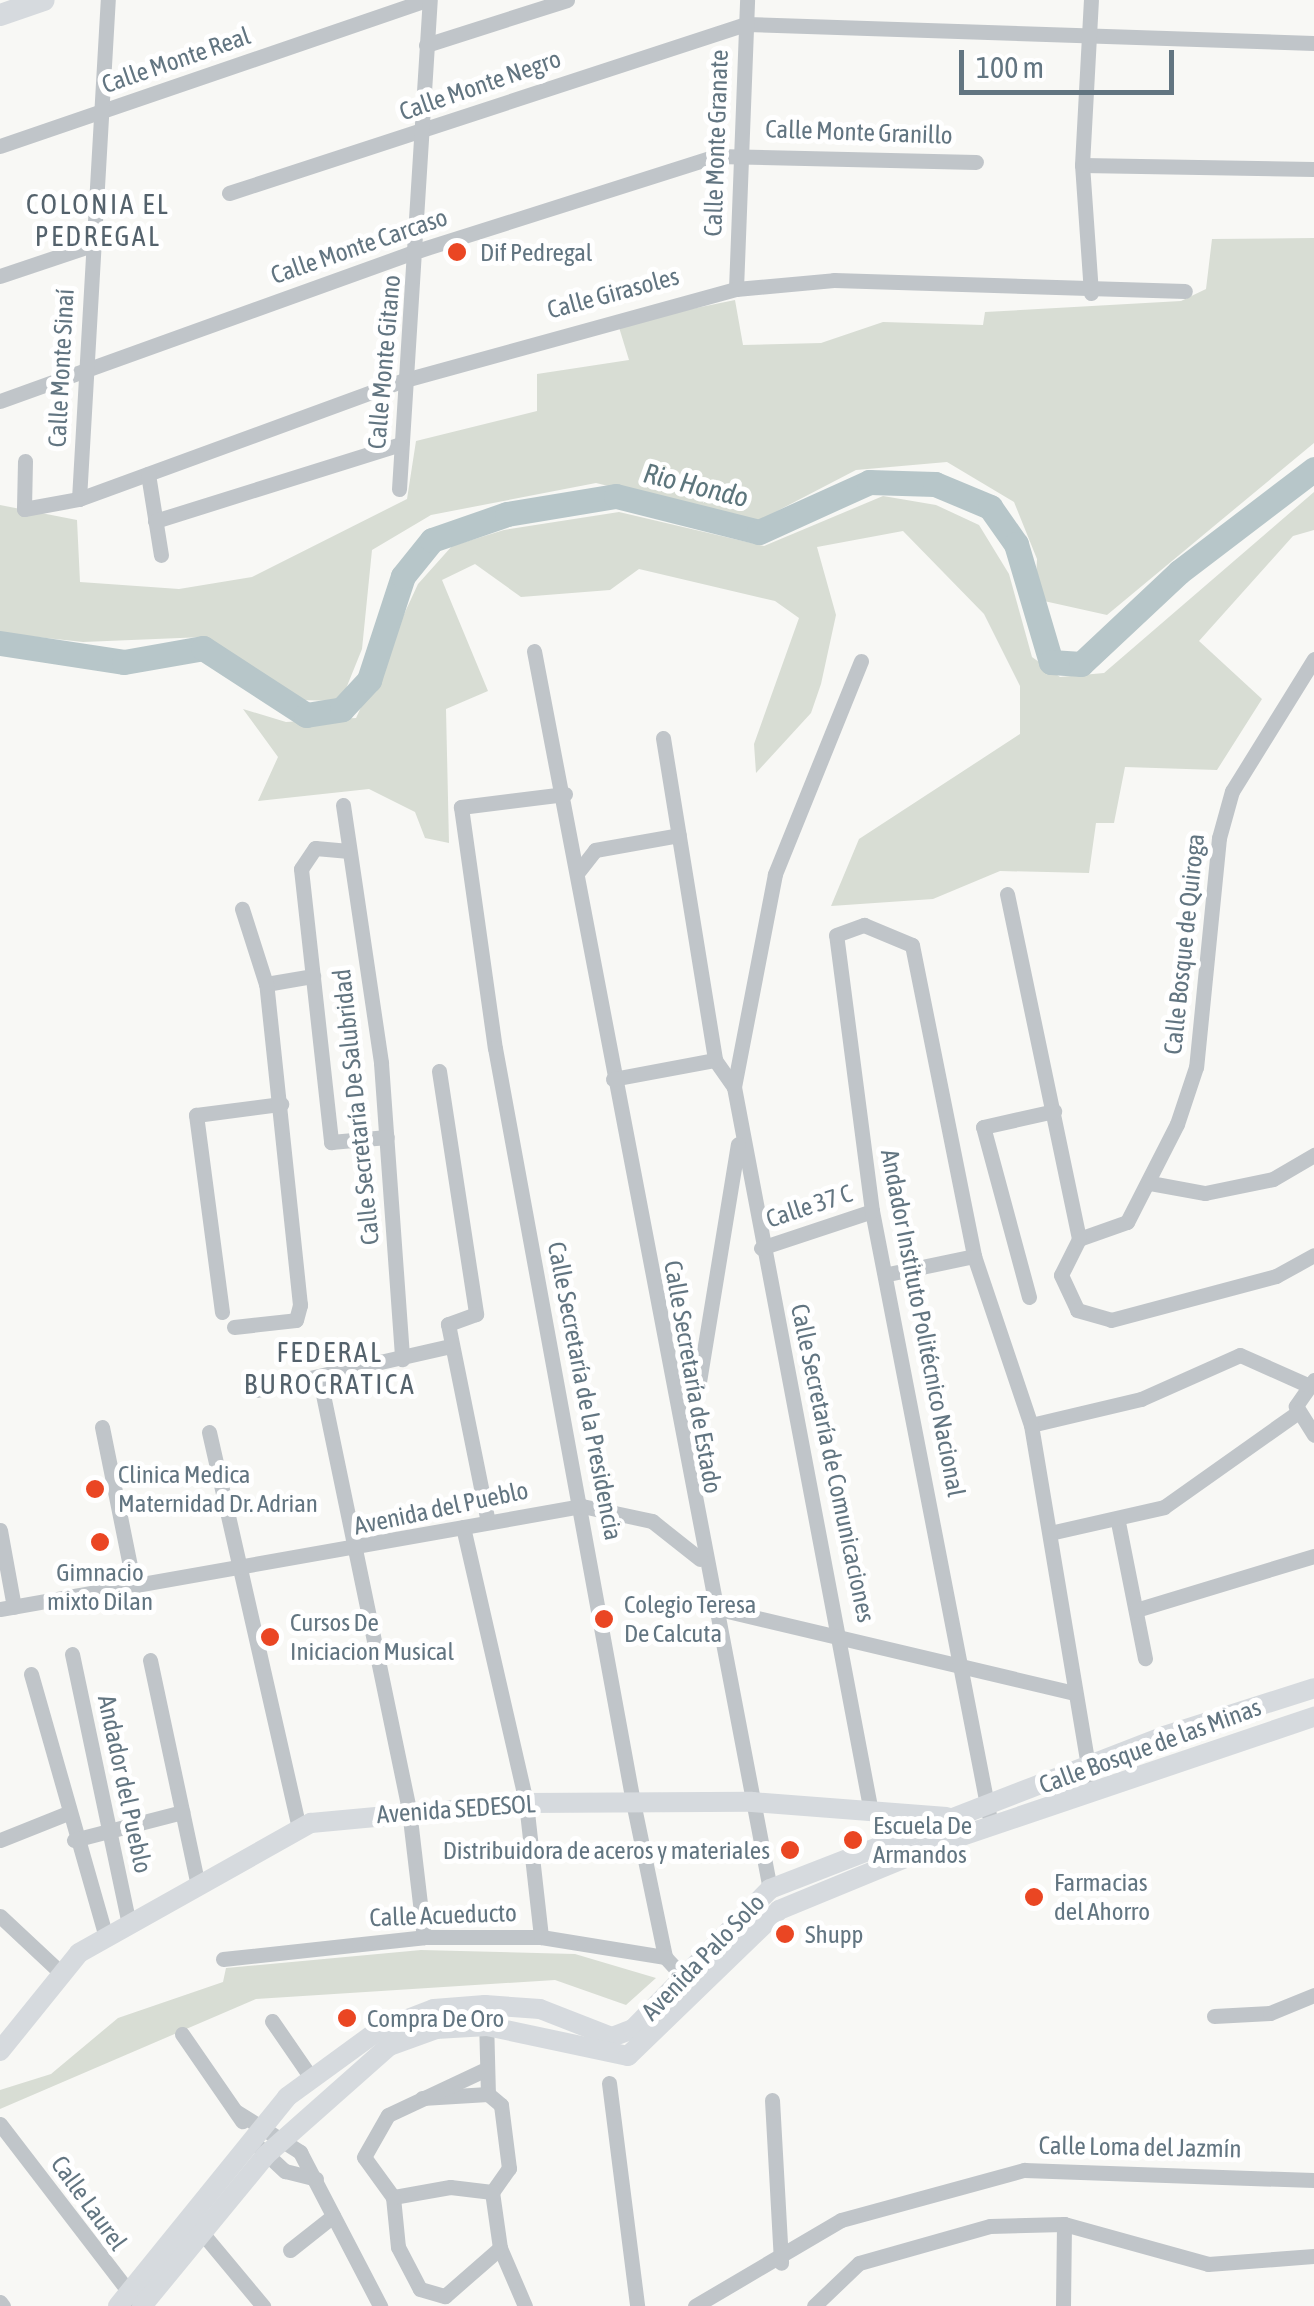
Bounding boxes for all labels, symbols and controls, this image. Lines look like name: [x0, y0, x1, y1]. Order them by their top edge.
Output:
street label: Calle Monte Real: [98, 21, 254, 99]
scale bar: [964, 30, 1179, 92]
street label: Calle Monte Negro: [395, 43, 565, 127]
street label: Calle Monte Granate: [698, 49, 734, 237]
text: 100 m: [976, 50, 1044, 84]
street label: Calle Monte Granillo: [765, 114, 953, 150]
district label: COLONIA EL PEDREGAL: [26, 187, 170, 253]
street label: Calle Monte Carcaso: [267, 202, 451, 290]
place label: Dif Pedregal: [480, 237, 592, 267]
marker: Dif Pedregal: [444, 239, 470, 265]
street label: Calle Girasoles: [544, 261, 682, 325]
street label: Calle Monte Gitano: [361, 274, 407, 450]
street label: Calle Monte Sinaí: [42, 288, 80, 448]
water label: Rio Hondo: [640, 456, 752, 514]
street label: Calle Bosque de Quiroga: [1157, 832, 1211, 1056]
street label: Calle Secretaría De Salubridad: [327, 968, 385, 1246]
street label: Andador Instituto Politécnico Nacional: [875, 1147, 971, 1499]
street label: Calle 37 C: [762, 1178, 856, 1234]
street label: Calle Secretaría de la Presidencia: [541, 1239, 629, 1543]
street label: Calle Secretaría de Estado: [658, 1258, 728, 1496]
street label: Calle Secretaría de Comunicaciones: [785, 1301, 881, 1625]
district label: FEDERAL BUROCRATICA: [244, 1335, 416, 1401]
place label: Clinica Medica Maternidad Dr. Adrian: [118, 1460, 318, 1519]
street label: Avenida del Pueblo: [351, 1475, 531, 1541]
marker: Clinica Medica Maternidad Dr. Adrian: [82, 1476, 108, 1502]
marker: Gimnacio mixto Dilan: [89, 1531, 111, 1553]
place label: Gimnacio mixto Dilan: [47, 1558, 153, 1617]
place label: Colegio Teresa De Calcuta: [624, 1590, 756, 1649]
place label: Cursos De Iniciacion Musical: [290, 1608, 454, 1667]
marker: Colegio Teresa De Calcuta: [593, 1608, 615, 1630]
marker: Cursos De Iniciacion Musical: [259, 1626, 281, 1648]
street label: Andador del Pueblo: [91, 1692, 159, 1876]
street label: Calle Bosque de las Minas: [1035, 1692, 1265, 1800]
street label: Avenida SEDESOL: [376, 1788, 536, 1830]
place label: Escuela De Armandos: [873, 1811, 972, 1870]
marker: Escuela De Armandos: [842, 1829, 864, 1851]
place label: Distribuidora de aceros y materiales: [443, 1835, 770, 1865]
marker: Distribuidora de aceros y materiales: [779, 1839, 801, 1861]
place label: Farmacias del Ahorro: [1054, 1868, 1150, 1927]
marker: Farmacias del Ahorro: [1023, 1886, 1045, 1908]
street label: Avenida Palo Solo: [635, 1888, 771, 2026]
street label: Calle Acueducto: [369, 1897, 517, 1933]
place label: Shupp: [805, 1919, 863, 1949]
marker: Shupp: [774, 1923, 796, 1945]
place label: Compra De Oro: [367, 2003, 504, 2033]
marker: Compra De Oro: [336, 2007, 358, 2029]
street label: Calle Loma del Jazmín: [1038, 2130, 1242, 2164]
street label: Calle Laurel: [45, 2150, 133, 2256]

